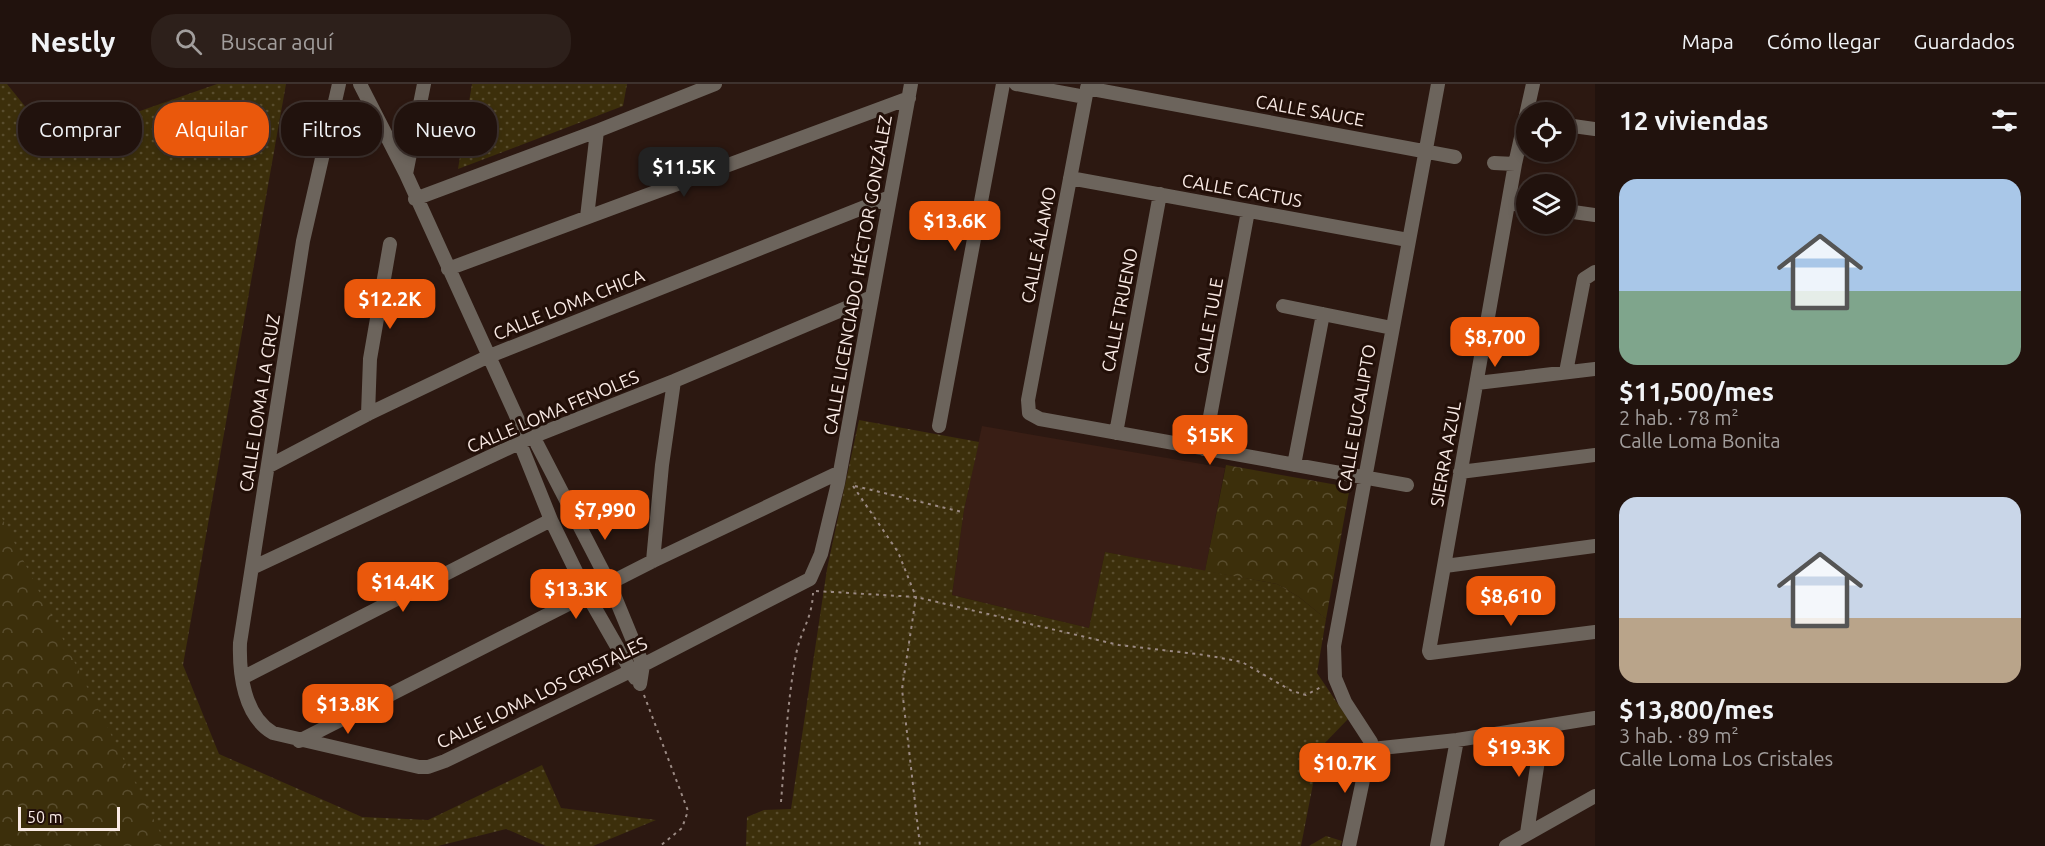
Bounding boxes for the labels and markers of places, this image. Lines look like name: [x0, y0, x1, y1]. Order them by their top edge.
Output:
pin: $11.5K: [635, 147, 733, 198]
pin: $13.6K: [906, 201, 1004, 252]
pin: $12.2K: [341, 279, 439, 330]
pin: $8,700: [1446, 317, 1544, 368]
pin: $15K: [1174, 415, 1246, 466]
pin: $7,990: [556, 490, 654, 541]
pin: $14.4K: [354, 562, 452, 613]
pin: $13.3K: [527, 569, 625, 620]
pin: $8,610: [1462, 576, 1560, 627]
pin: $13.8K: [299, 684, 397, 735]
pin: $19.3K: [1470, 727, 1568, 778]
pin: $10.7K: [1296, 743, 1394, 794]

